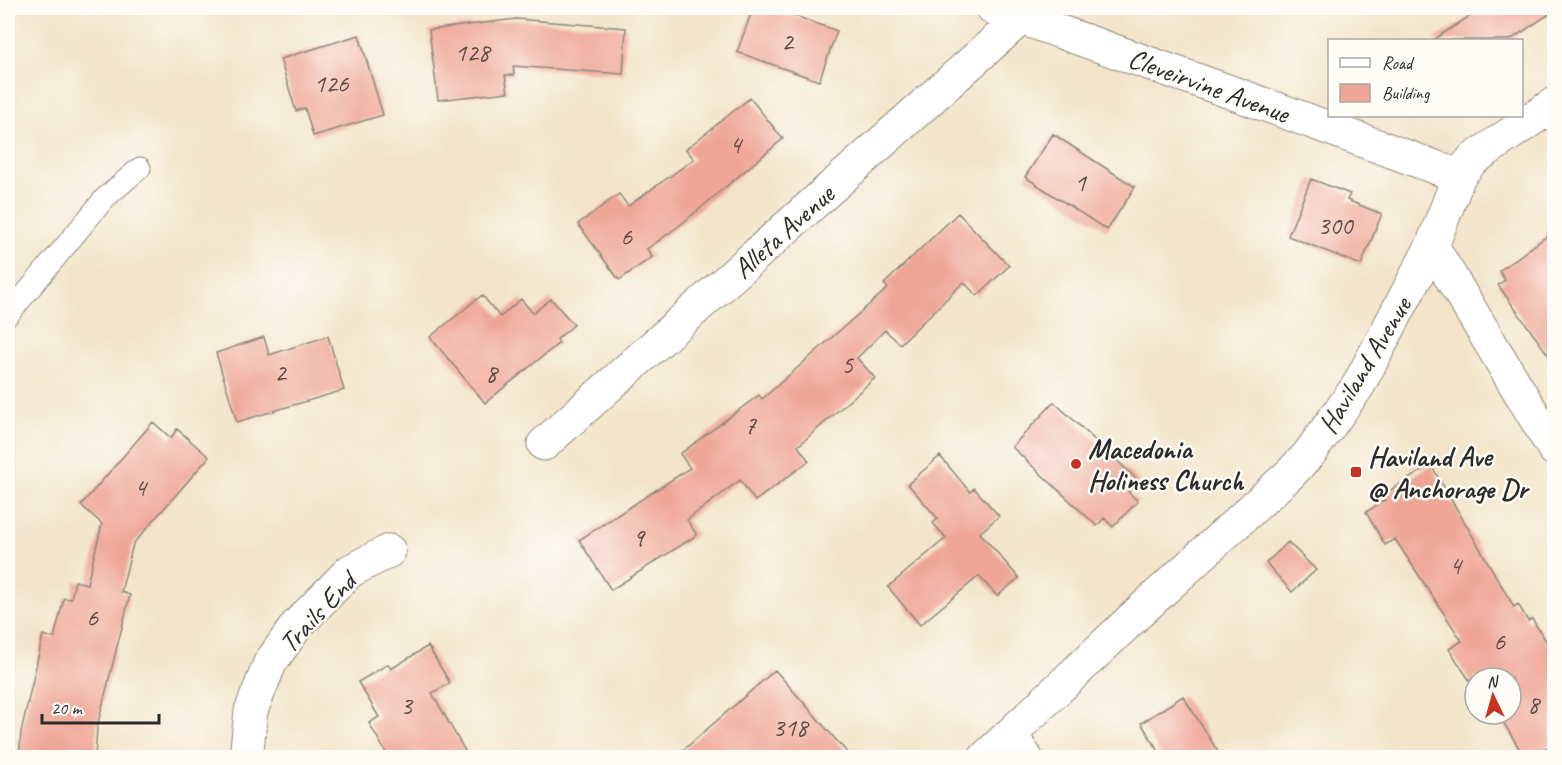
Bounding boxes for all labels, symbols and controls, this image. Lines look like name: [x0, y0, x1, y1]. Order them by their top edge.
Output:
house number: 2: [781, 25, 795, 58]
house number: 128: [454, 36, 492, 69]
legend: [1328, 39, 1523, 117]
street label: Cleveirvine Avenue: [1124, 40, 1296, 131]
text: Road: [1382, 52, 1415, 74]
house number: 126: [313, 67, 350, 100]
text: Building: [1382, 82, 1431, 104]
house number: 4: [729, 128, 743, 161]
house number: 1: [1074, 166, 1087, 199]
street label: Alleta Avenue: [725, 176, 843, 286]
house number: 300: [1317, 209, 1355, 242]
house number: 6: [620, 220, 633, 253]
street label: Haviland Avenue: [1310, 289, 1420, 440]
house number: 5: [841, 348, 854, 381]
house number: 2: [274, 356, 288, 389]
house number: 8: [485, 357, 499, 390]
house number: 7: [744, 409, 757, 442]
place label: Macedonia Holiness Church: [1088, 431, 1244, 498]
place label: Haviland Ave @ Anchorage Dr: [1368, 439, 1530, 506]
marker: Macedonia Holiness Church: [1069, 457, 1083, 471]
marker: Haviland Ave @ Anchorage Dr: [1349, 465, 1363, 479]
house number: 4: [134, 471, 148, 504]
house number: 9: [632, 521, 646, 554]
house number: 4: [1449, 549, 1463, 582]
street label: Trails End: [271, 562, 366, 660]
house number: 6: [86, 601, 99, 634]
house number: 6: [1493, 625, 1506, 658]
north arrow: [1463, 666, 1523, 726]
text: N: [1486, 671, 1501, 692]
scale bar: [42, 687, 159, 725]
house number: 8: [1527, 688, 1541, 721]
house number: 3: [400, 689, 414, 722]
text: 20 m: [51, 697, 84, 719]
house number: 318: [772, 711, 810, 744]

